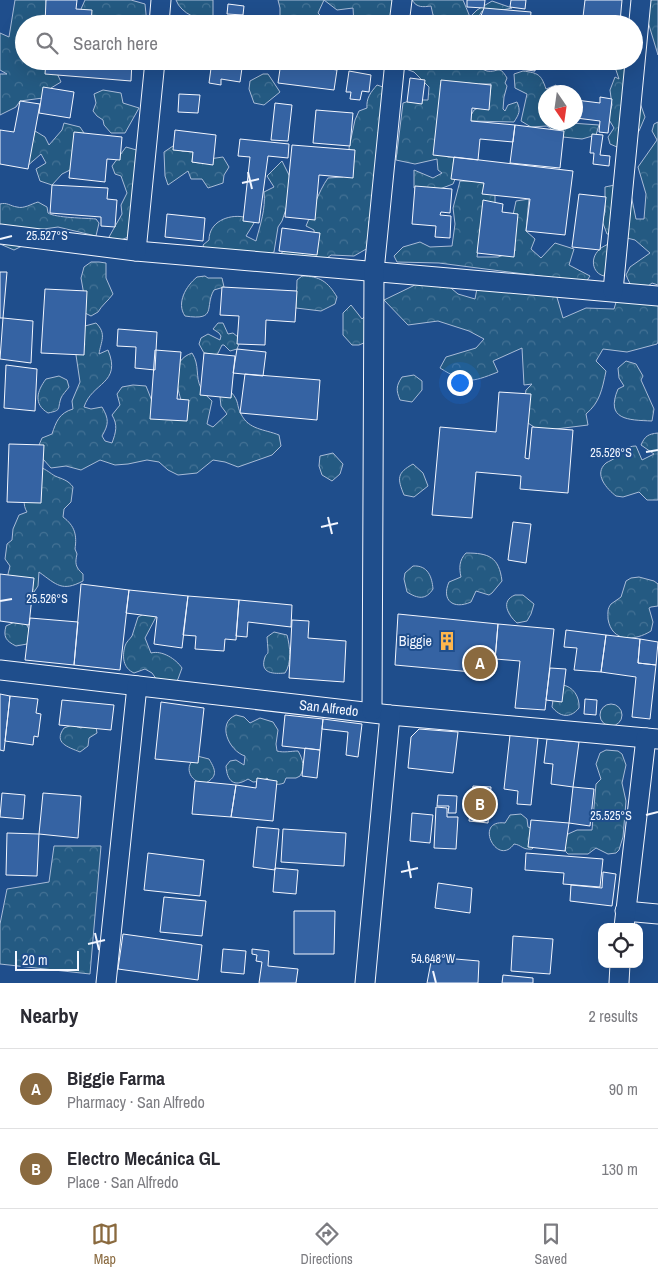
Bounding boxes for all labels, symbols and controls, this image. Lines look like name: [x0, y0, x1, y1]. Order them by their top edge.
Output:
search box: [15, 15, 643, 70]
icon: search: [33, 29, 61, 57]
text: Search here: [73, 30, 158, 56]
north arrow: [538, 85, 583, 130]
text: 25.527°S: [26, 228, 68, 244]
your location: [447, 370, 473, 396]
text: 25.526°S: [590, 445, 632, 461]
text: 25.526°S: [26, 591, 68, 607]
building icon: Biggie: [436, 630, 458, 652]
place label: Biggie: [399, 632, 432, 650]
pin: A: [464, 644, 496, 682]
street label: San Alfredo: [298, 696, 359, 720]
pin: B: [464, 785, 496, 823]
text: 25.525°S: [590, 808, 632, 824]
map controls: [598, 923, 643, 968]
button: locate: [598, 923, 643, 968]
scale bar: [15, 948, 79, 971]
text: 20 m: [22, 951, 48, 969]
text: 54.648°W: [411, 951, 456, 967]
text: Nearby: [20, 1001, 78, 1030]
text: 2 results: [588, 1005, 638, 1027]
text: Biggie Farma: [67, 1065, 165, 1091]
text: A: [31, 1078, 41, 1100]
text: 90 m: [609, 1078, 638, 1100]
text: Pharmacy · San Alfredo: [67, 1091, 205, 1113]
text: Electro Mecánica GL: [67, 1145, 220, 1171]
text: B: [31, 1158, 41, 1180]
text: 130 m: [602, 1158, 638, 1180]
text: Place · San Alfredo: [67, 1171, 179, 1193]
tab: Map: [91, 1220, 119, 1268]
tab: Directions: [301, 1220, 353, 1268]
tab: Saved: [535, 1220, 567, 1268]

